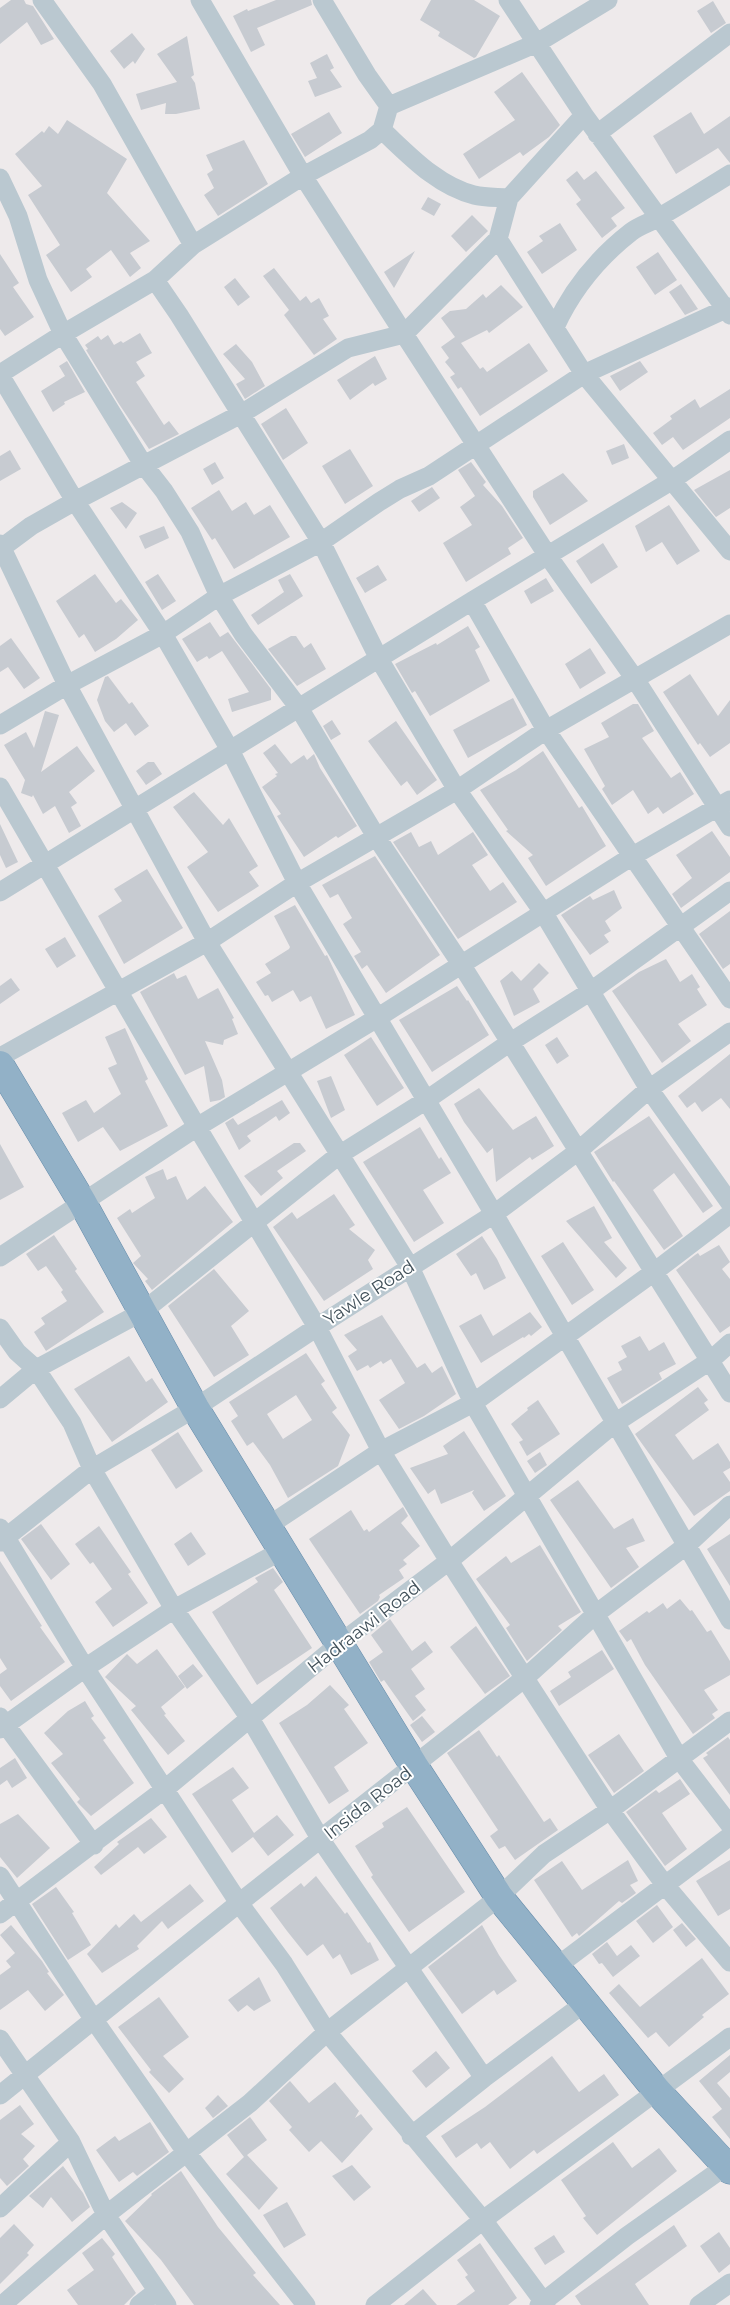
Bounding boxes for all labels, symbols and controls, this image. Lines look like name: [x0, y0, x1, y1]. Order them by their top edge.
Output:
street label: Yawle Road: [319, 1255, 419, 1331]
street label: Hadraawi Road: [303, 1576, 425, 1678]
street label: Insida Road: [320, 1762, 416, 1844]

